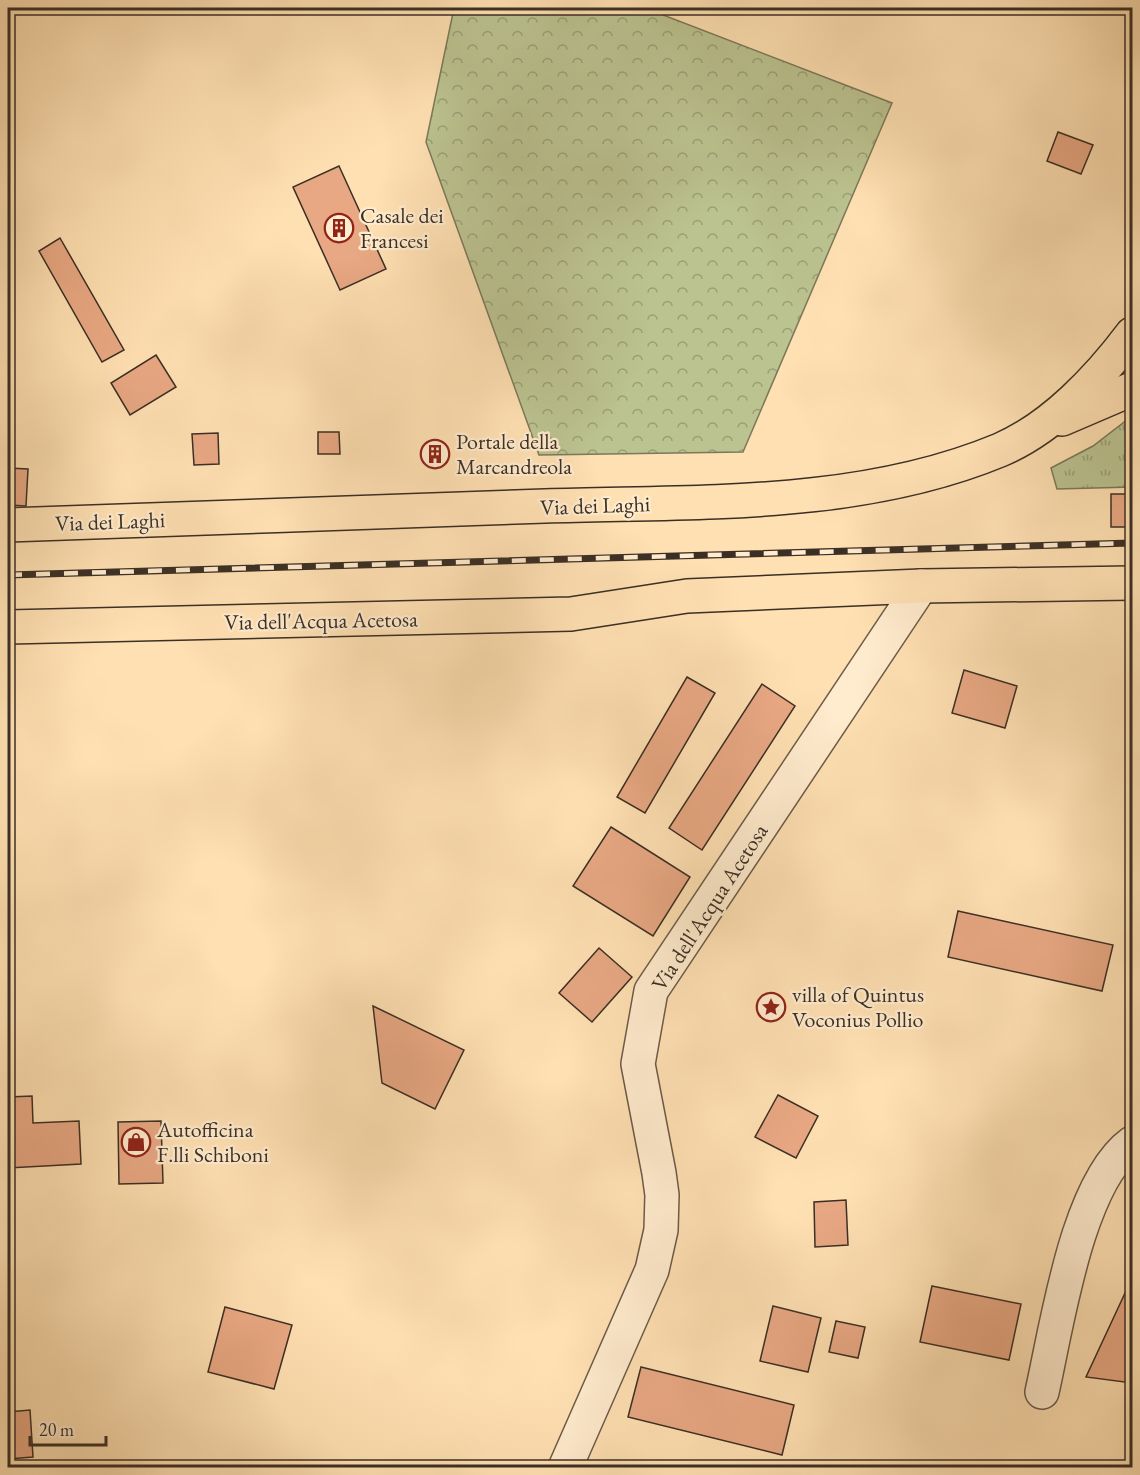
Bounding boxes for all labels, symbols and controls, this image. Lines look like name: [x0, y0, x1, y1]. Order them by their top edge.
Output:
place label: Casale dei Francesi: [360, 201, 444, 255]
building icon: Casale dei Francesi: [323, 212, 355, 244]
place label: Portale della Marcandreola: [456, 427, 572, 481]
building icon: Portale della Marcandreola: [419, 438, 451, 470]
street label: Via dei Laghi: [539, 489, 651, 522]
street label: Via dei Laghi: [54, 505, 166, 538]
street label: Via dell'Acqua Acetosa: [224, 604, 418, 637]
street label: Via dell'Acqua Acetosa: [645, 818, 774, 996]
place label: villa of Quintus Voconius Pollio: [792, 980, 924, 1034]
place icon: villa of Quintus Voconius Pollio: [755, 991, 787, 1023]
place label: Autofficina F.lli Schiboni: [156, 1115, 269, 1169]
shop icon: Autofficina F.lli Schiboni: [120, 1126, 152, 1158]
scale bar: [30, 1409, 106, 1447]
text: 20 m: [39, 1418, 74, 1441]

